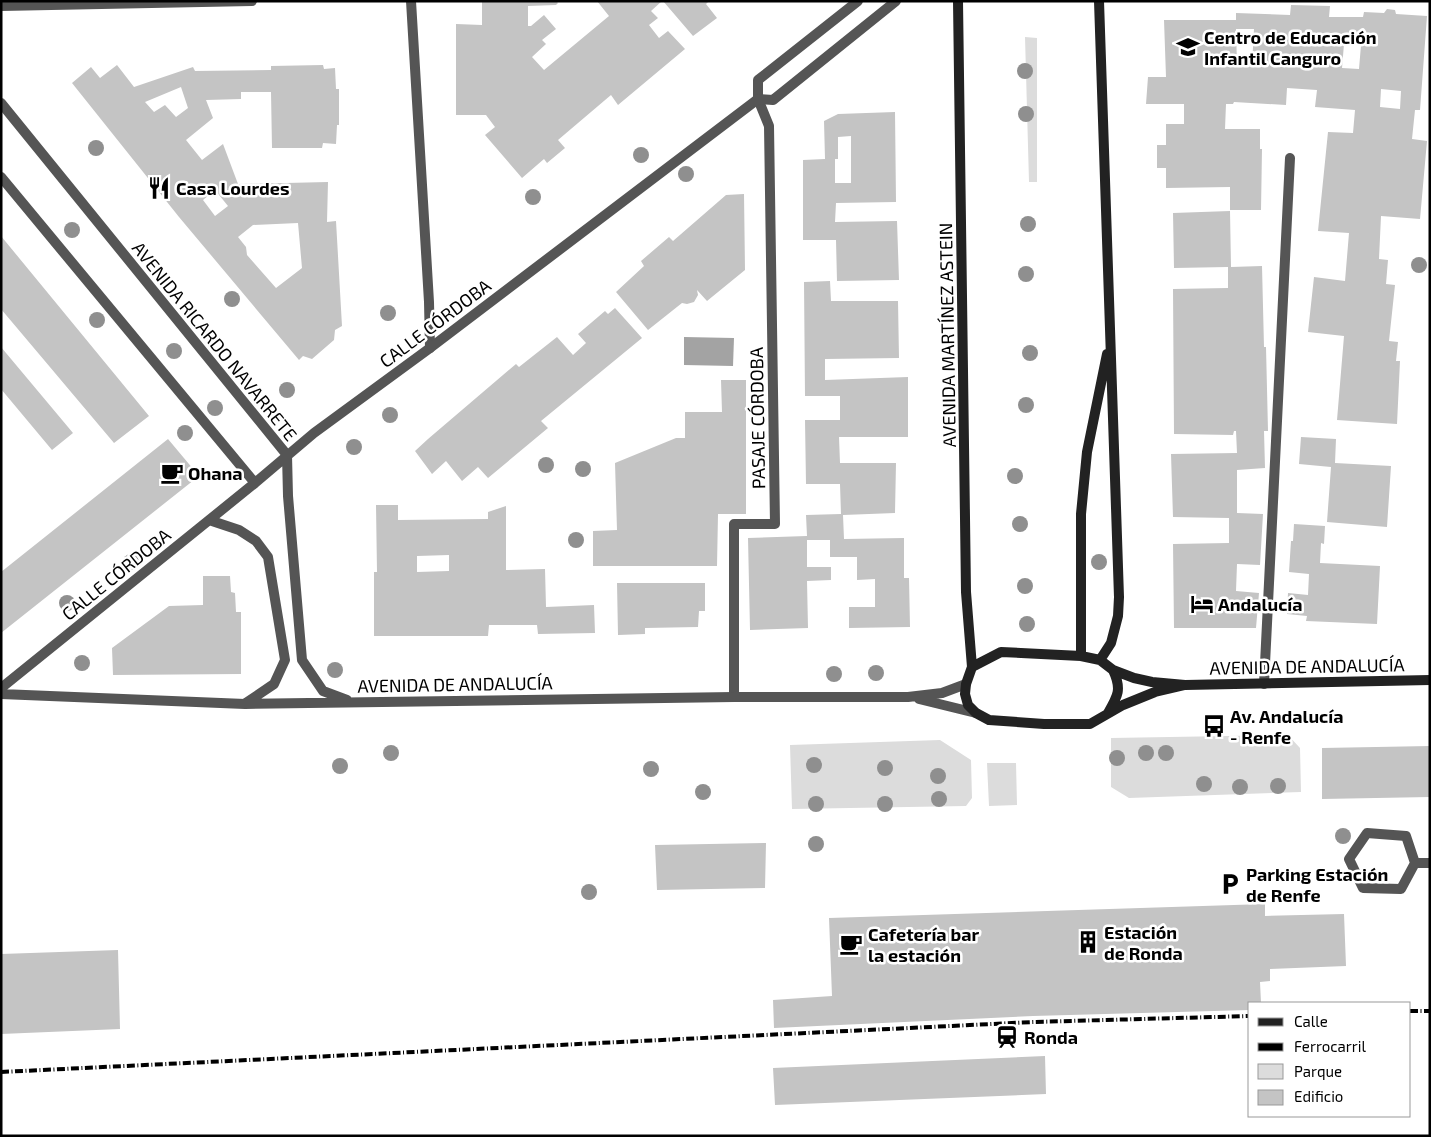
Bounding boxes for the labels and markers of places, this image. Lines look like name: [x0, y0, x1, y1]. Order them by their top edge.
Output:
place label: Centro de Educación Infantil Canguro: [1204, 26, 1377, 69]
school or university icon: Centro de Educación Infantil Canguro: [1175, 34, 1201, 60]
restaurant icon: Casa Lourdes: [146, 175, 172, 201]
place label: Casa Lourdes: [176, 177, 290, 199]
cafe icon: Ohana: [159, 460, 185, 486]
place label: Ohana: [188, 462, 243, 484]
hotel icon: Andalucía: [1189, 591, 1215, 617]
place label: Andalucía: [1218, 593, 1303, 615]
place label: Av. Andalucía - Renfe: [1230, 705, 1343, 748]
bus stop icon: Av. Andalucía - Renfe: [1201, 713, 1227, 739]
place label: Parking Estación de Renfe: [1246, 863, 1388, 906]
parking icon: Parking Estación de Renfe: [1217, 871, 1243, 897]
place label: Estación de Ronda: [1104, 921, 1183, 964]
place label: Cafetería bar la estación: [868, 923, 979, 966]
building icon: Estación de Ronda: [1075, 929, 1101, 955]
cafe icon: Cafetería bar la estación: [838, 931, 864, 957]
station icon: Ronda: [994, 1024, 1020, 1050]
place label: Ronda: [1024, 1026, 1078, 1048]

